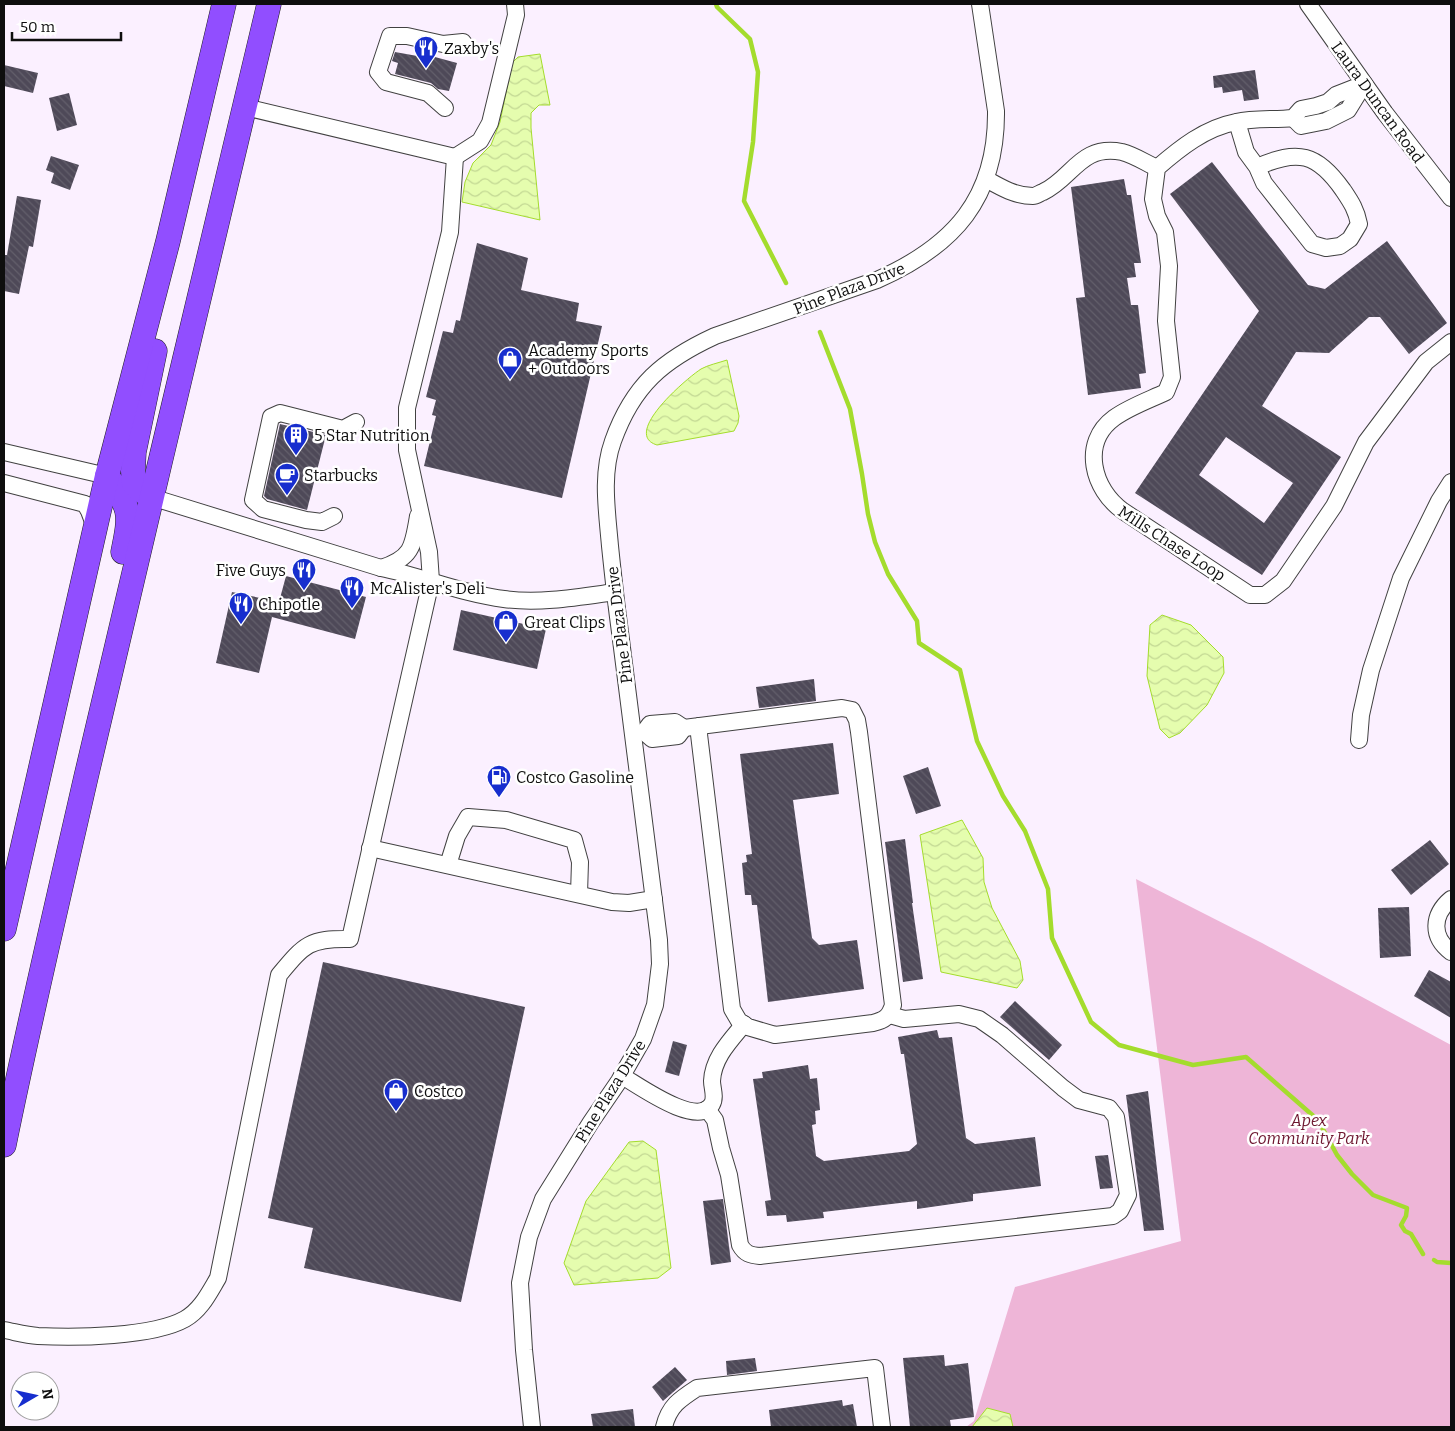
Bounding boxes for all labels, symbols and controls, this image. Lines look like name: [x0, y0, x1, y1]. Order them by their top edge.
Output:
scale bar: [12, 10, 121, 42]
text: 50 m: [20, 18, 56, 36]
restaurant icon: Zaxby's: [413, 35, 439, 69]
street label: Laura Duncan Road: [1327, 38, 1428, 167]
place label: Zaxby's: [444, 39, 499, 58]
street label: Pine Plaza Drive: [791, 258, 908, 318]
place label: Academy Sports + Outdoors: [528, 341, 649, 378]
shop icon: Academy Sports + Outdoors: [497, 346, 523, 380]
building icon: 5 Star Nutrition: [283, 422, 309, 456]
place label: 5 Star Nutrition: [314, 426, 430, 445]
cafe icon: Starbucks: [274, 462, 300, 496]
place label: Starbucks: [304, 466, 378, 485]
street label: Mills Chase Loop: [1115, 502, 1229, 585]
restaurant icon: Five Guys: [291, 557, 317, 591]
place label: Five Guys: [216, 561, 286, 580]
street label: Pine Plaza Drive: [603, 565, 636, 685]
restaurant icon: McAlister's Deli: [339, 575, 365, 609]
place label: McAlister's Deli: [370, 579, 485, 598]
restaurant icon: Chipotle: [228, 591, 254, 625]
place label: Chipotle: [258, 595, 320, 614]
shop icon: Great Clips: [493, 609, 519, 643]
place label: Great Clips: [524, 613, 605, 632]
fuel station icon: Costco Gasoline: [486, 764, 512, 798]
place label: Costco Gasoline: [516, 768, 634, 787]
street label: Pine Plaza Drive: [571, 1036, 650, 1146]
shop icon: Costco: [383, 1078, 409, 1112]
place label: Costco: [414, 1082, 463, 1101]
park label: Apex Community Park: [1248, 1111, 1370, 1148]
north arrow: [10, 1371, 60, 1421]
text: N: [38, 1387, 57, 1401]

